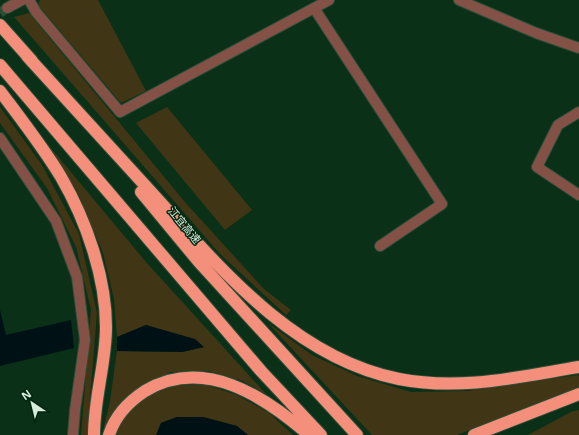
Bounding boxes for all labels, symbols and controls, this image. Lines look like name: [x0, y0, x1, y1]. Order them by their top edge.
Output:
street label: 江宜高速: [165, 203, 205, 247]
north arrow: [12, 383, 52, 423]
text: N: [18, 386, 34, 403]

